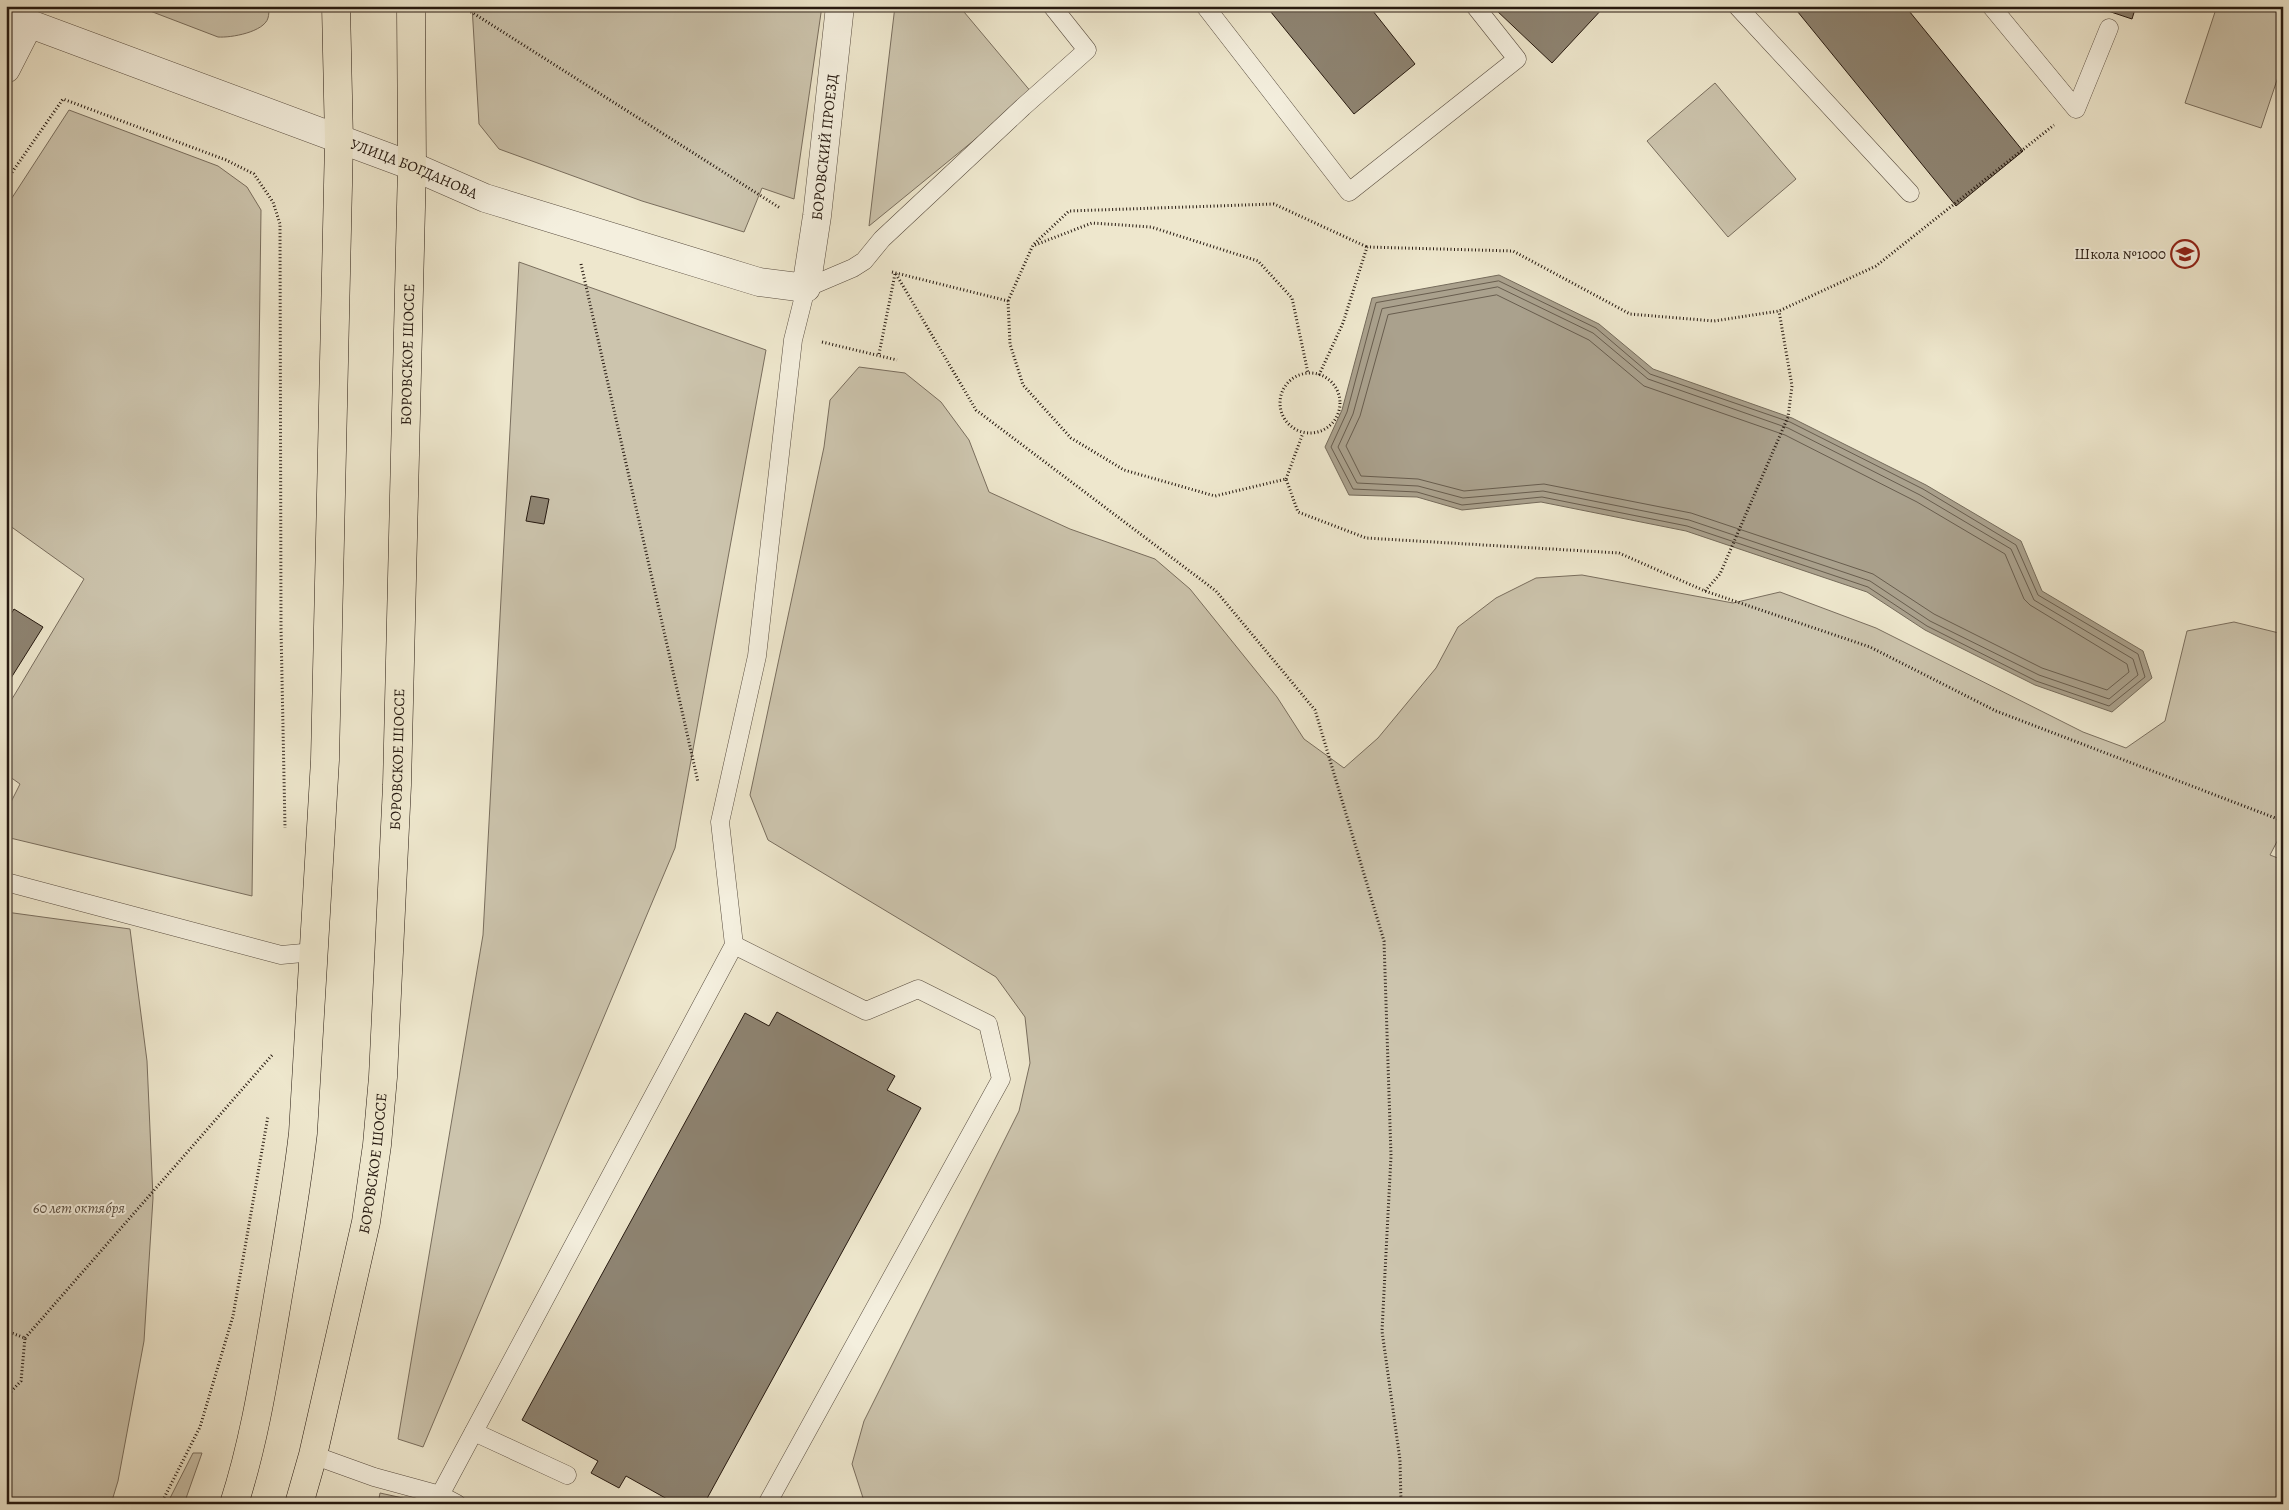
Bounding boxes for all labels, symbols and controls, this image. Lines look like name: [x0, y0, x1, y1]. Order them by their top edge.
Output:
street label: БОРОВСКИЙ ПРОЕЗД: [807, 73, 843, 221]
street label: УЛИЦА БОГДАНОВА: [348, 134, 481, 204]
school or university icon: Школа №1000: [2170, 239, 2200, 269]
place label: Школа №1000: [2074, 244, 2166, 264]
street label: БОРОВСКОЕ ШОССЕ: [396, 283, 419, 426]
street label: БОРОВСКОЕ ШОССЕ: [385, 688, 409, 831]
street label: БОРОВСКОЕ ШОССЕ: [354, 1092, 392, 1236]
park label: 60 лет октября: [33, 1198, 125, 1218]

